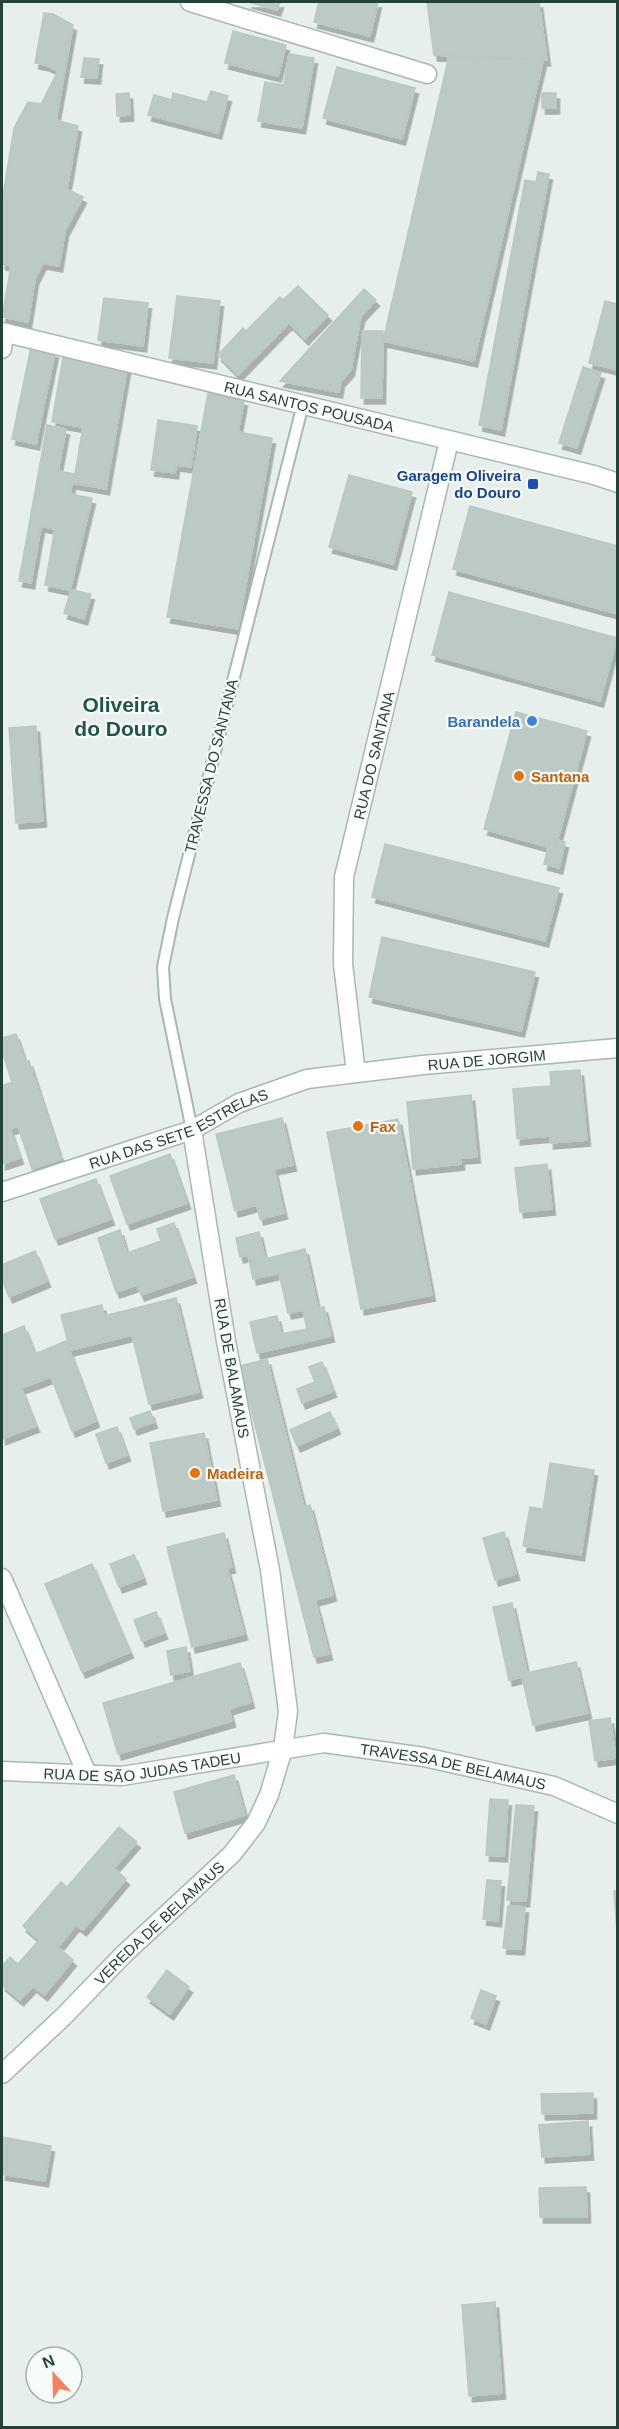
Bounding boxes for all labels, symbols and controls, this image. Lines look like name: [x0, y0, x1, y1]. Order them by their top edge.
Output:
street label: RUA SANTOS POUSADA: [223, 377, 396, 435]
place label: Garagem Oliveira do Douro: [397, 467, 522, 501]
marker: Garagem Oliveira do Douro: [526, 477, 540, 491]
street label: TRAVESSA DO SANTANA: [181, 677, 241, 855]
street label: RUA DO SANTANA: [350, 689, 397, 821]
district label: Oliveira do Douro: [74, 693, 168, 740]
place label: Barandela: [447, 713, 521, 730]
marker: Barandela: [525, 714, 539, 728]
place label: Santana: [531, 768, 590, 785]
marker: Santana: [512, 769, 526, 783]
street label: RUA DE JORGIM: [427, 1046, 546, 1073]
street label: RUA DAS SETE ESTRELAS: [87, 1085, 270, 1172]
place label: Fax: [370, 1118, 397, 1135]
marker: Fax: [351, 1119, 365, 1133]
street label: RUA DE BALAMAUS: [211, 1297, 253, 1439]
place label: Madeira: [207, 1465, 264, 1482]
marker: Madeira: [188, 1466, 202, 1480]
street label: TRAVESSA DE BELAMAUS: [359, 1740, 548, 1792]
street label: RUA DE SÃO JUDAS TADEU: [43, 1748, 242, 1785]
street label: VEREDA DE BELAMAUS: [91, 1858, 227, 1988]
north arrow: [24, 2345, 84, 2405]
text: N: [40, 2352, 57, 2372]

